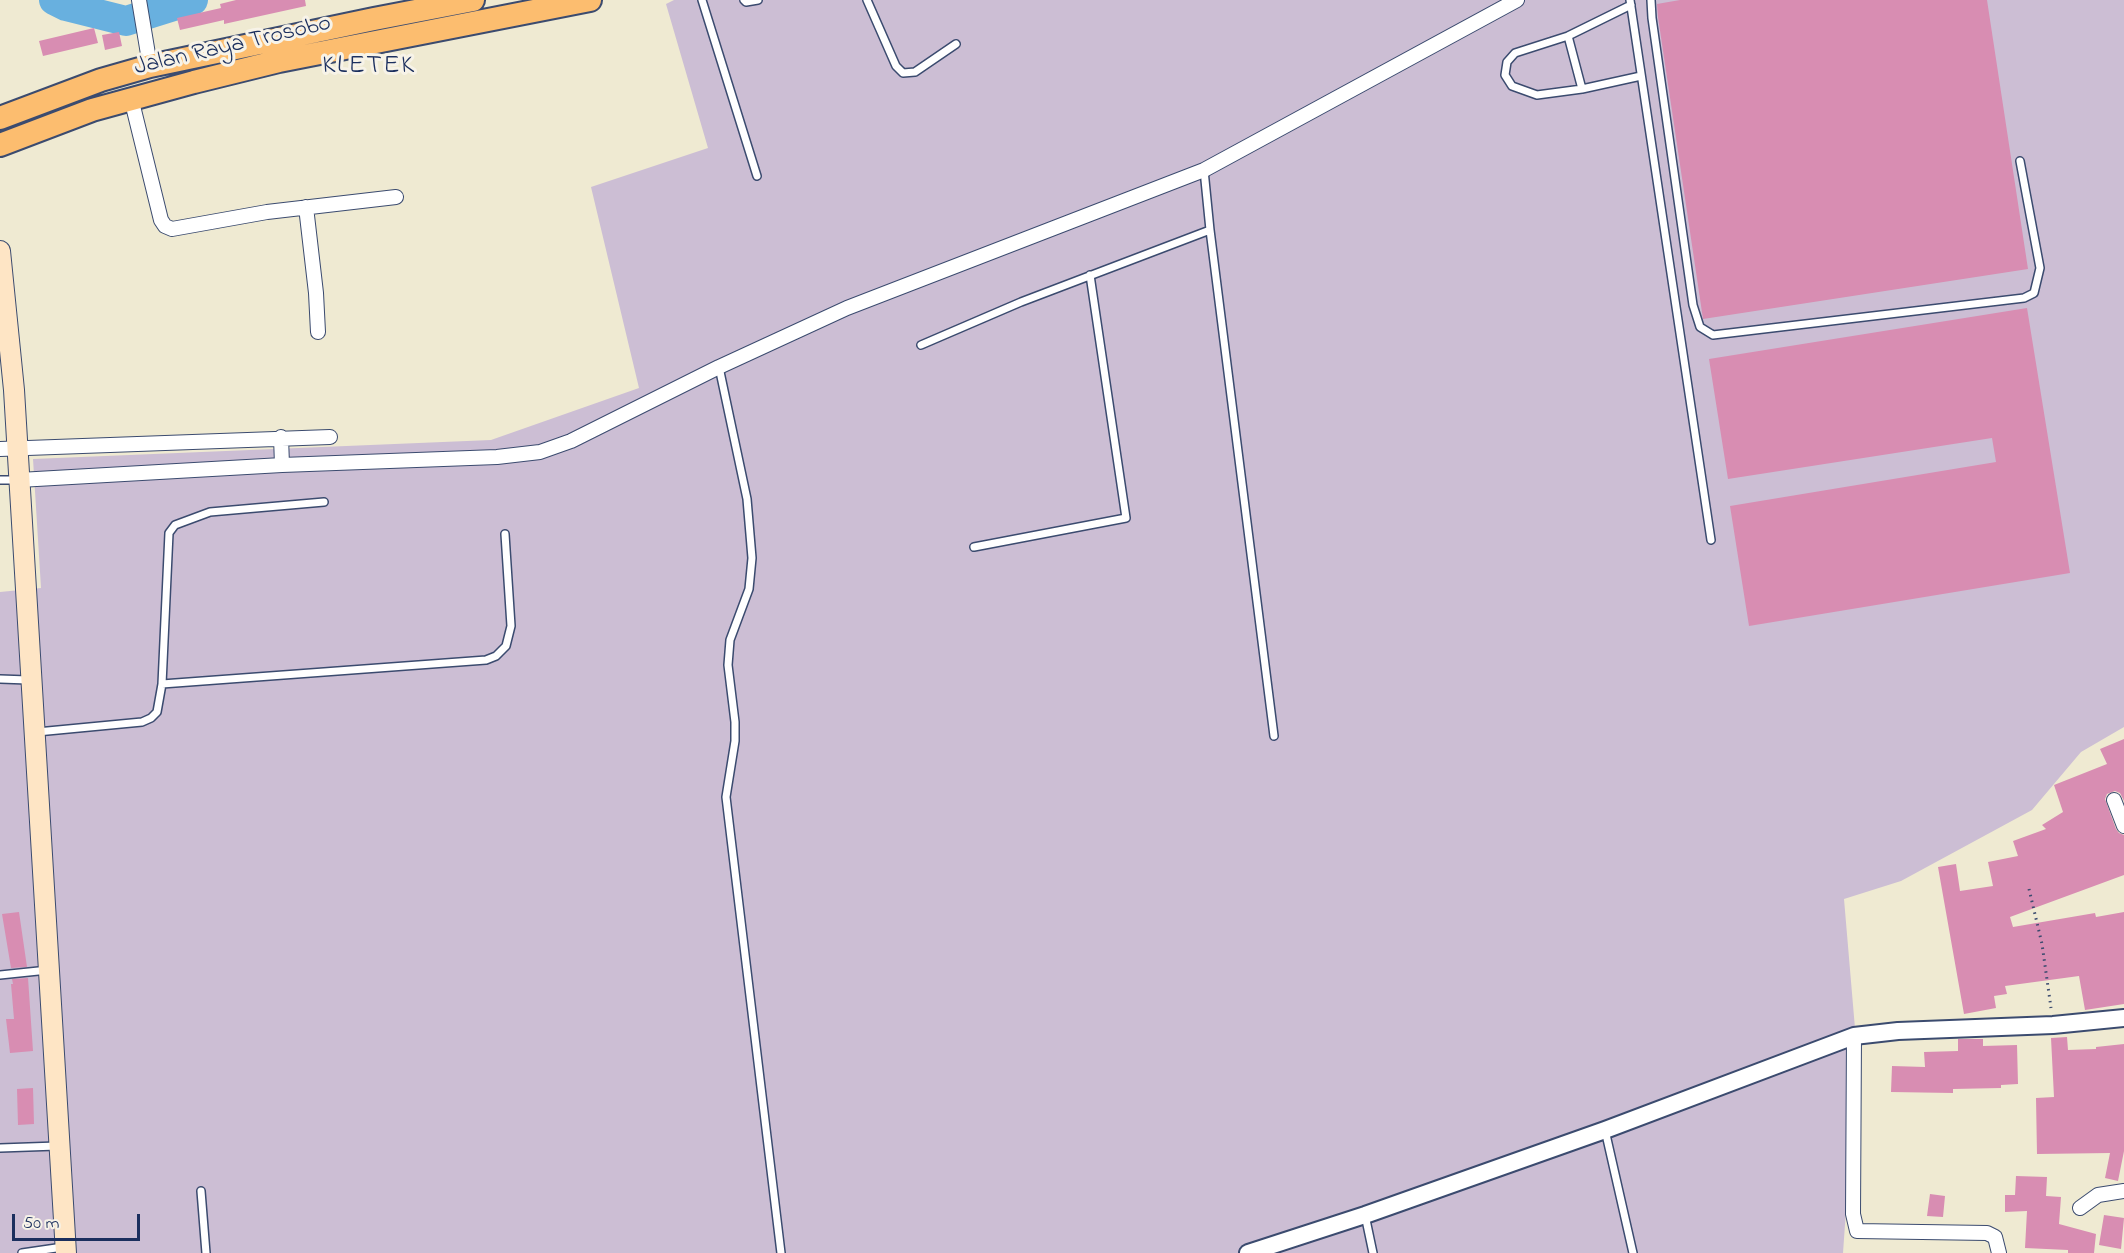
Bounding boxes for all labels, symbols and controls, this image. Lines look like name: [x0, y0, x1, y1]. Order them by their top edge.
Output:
street label: Jalan Raya Trosobo: [132, 10, 334, 84]
district label: KLETEK: [322, 52, 416, 84]
scale bar: [15, 1202, 142, 1240]
text: 50 m: [23, 1211, 60, 1237]

